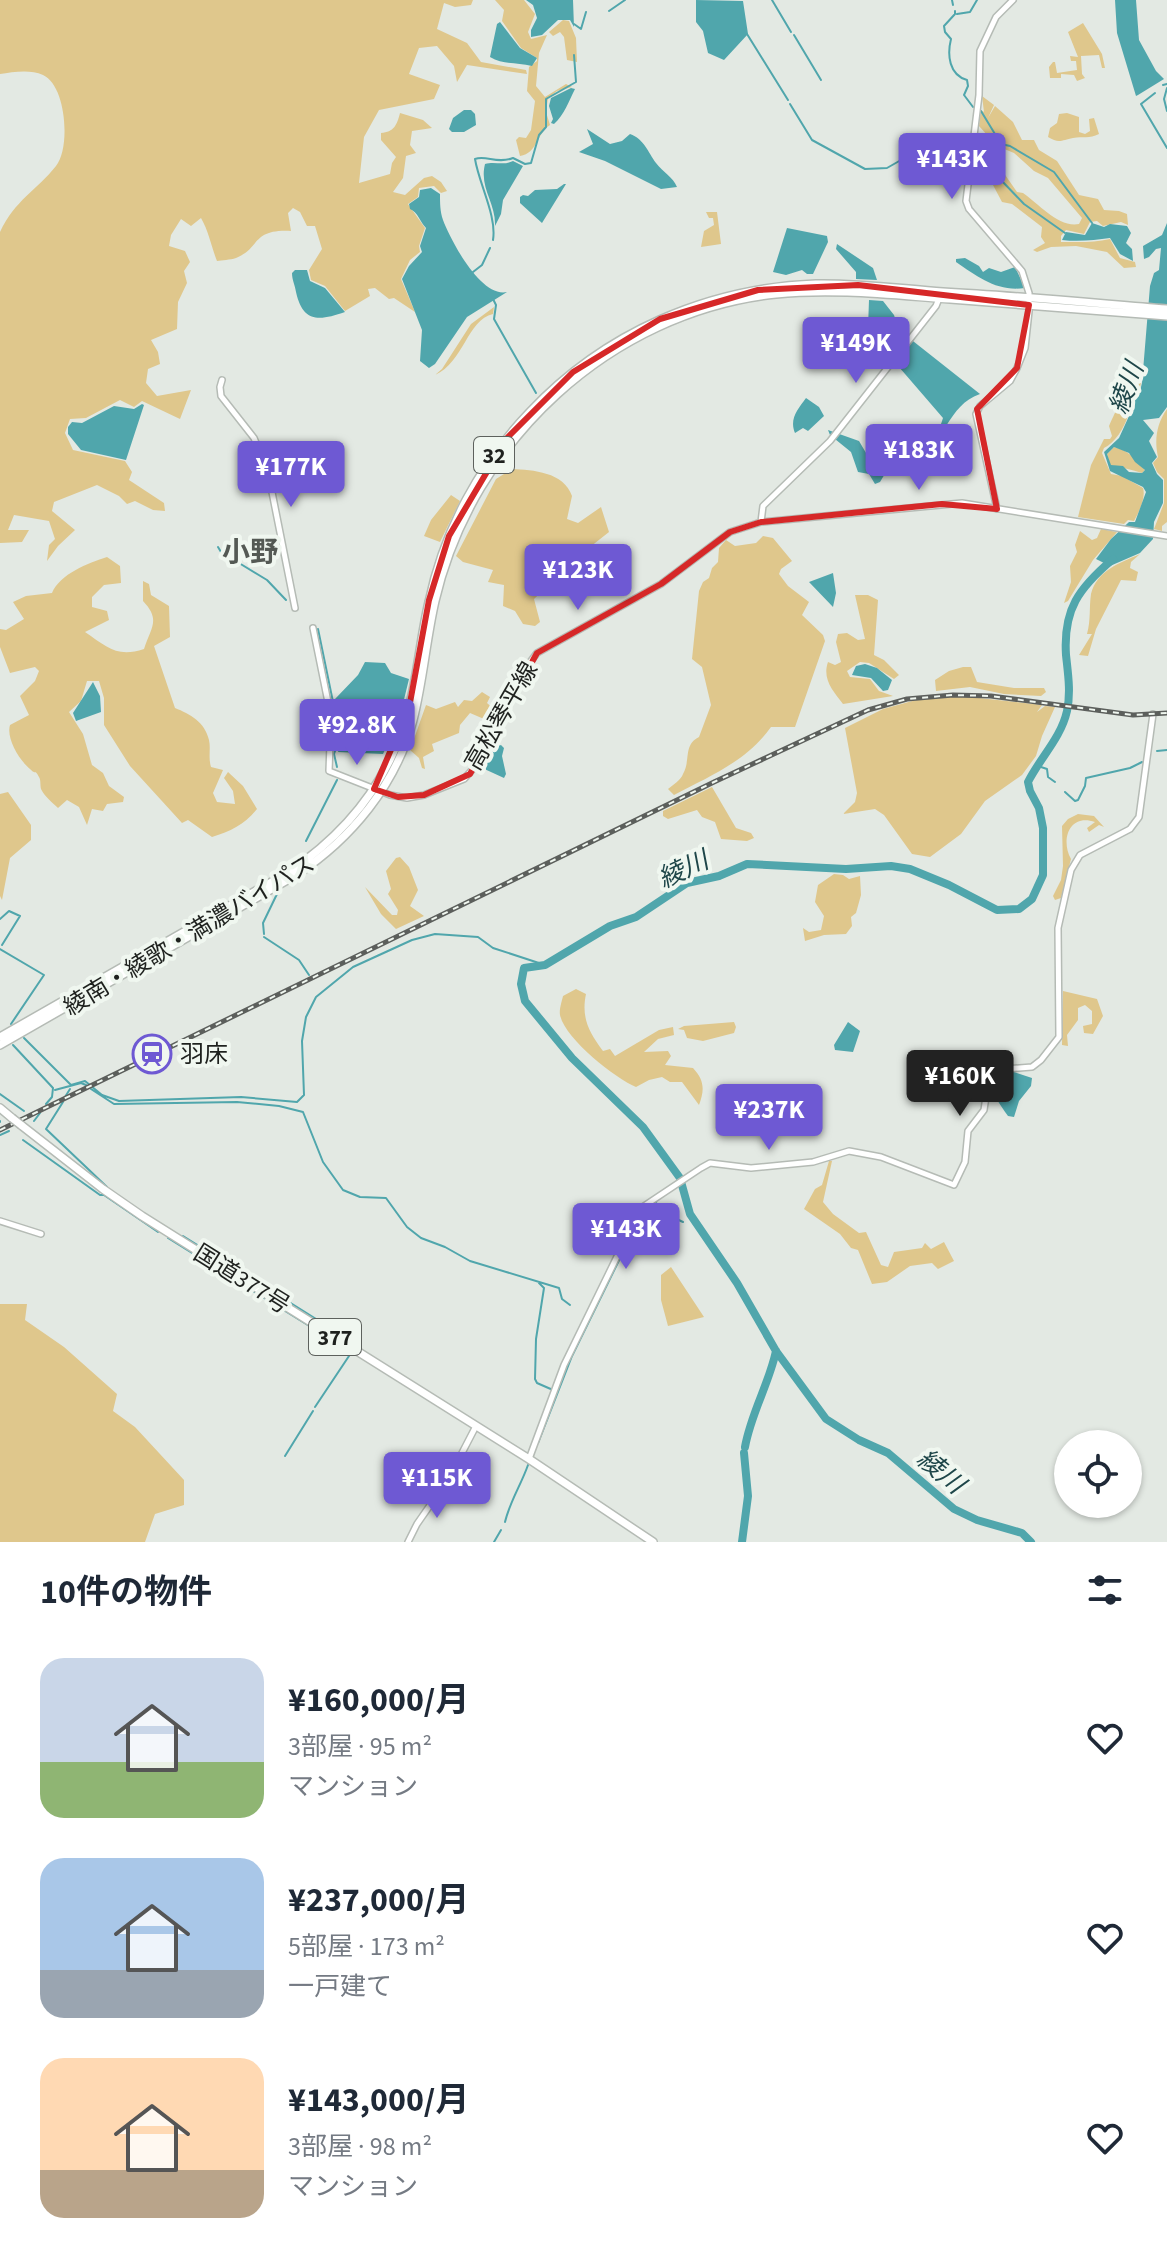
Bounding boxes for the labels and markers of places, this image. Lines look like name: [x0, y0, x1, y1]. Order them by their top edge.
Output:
pin: ¥143K: [896, 133, 1008, 201]
pin: ¥149K: [800, 317, 912, 385]
pin: ¥183K: [863, 424, 975, 492]
pin: ¥177K: [235, 441, 347, 509]
pin: ¥123K: [522, 544, 634, 612]
pin: ¥92.8K: [292, 699, 422, 767]
station icon: 羽床: [131, 1033, 173, 1075]
place label: 羽床: [180, 1037, 228, 1072]
pin: ¥160K: [904, 1050, 1016, 1118]
pin: ¥237K: [713, 1084, 825, 1152]
pin: ¥143K: [570, 1203, 682, 1271]
pin: ¥115K: [381, 1452, 493, 1520]

